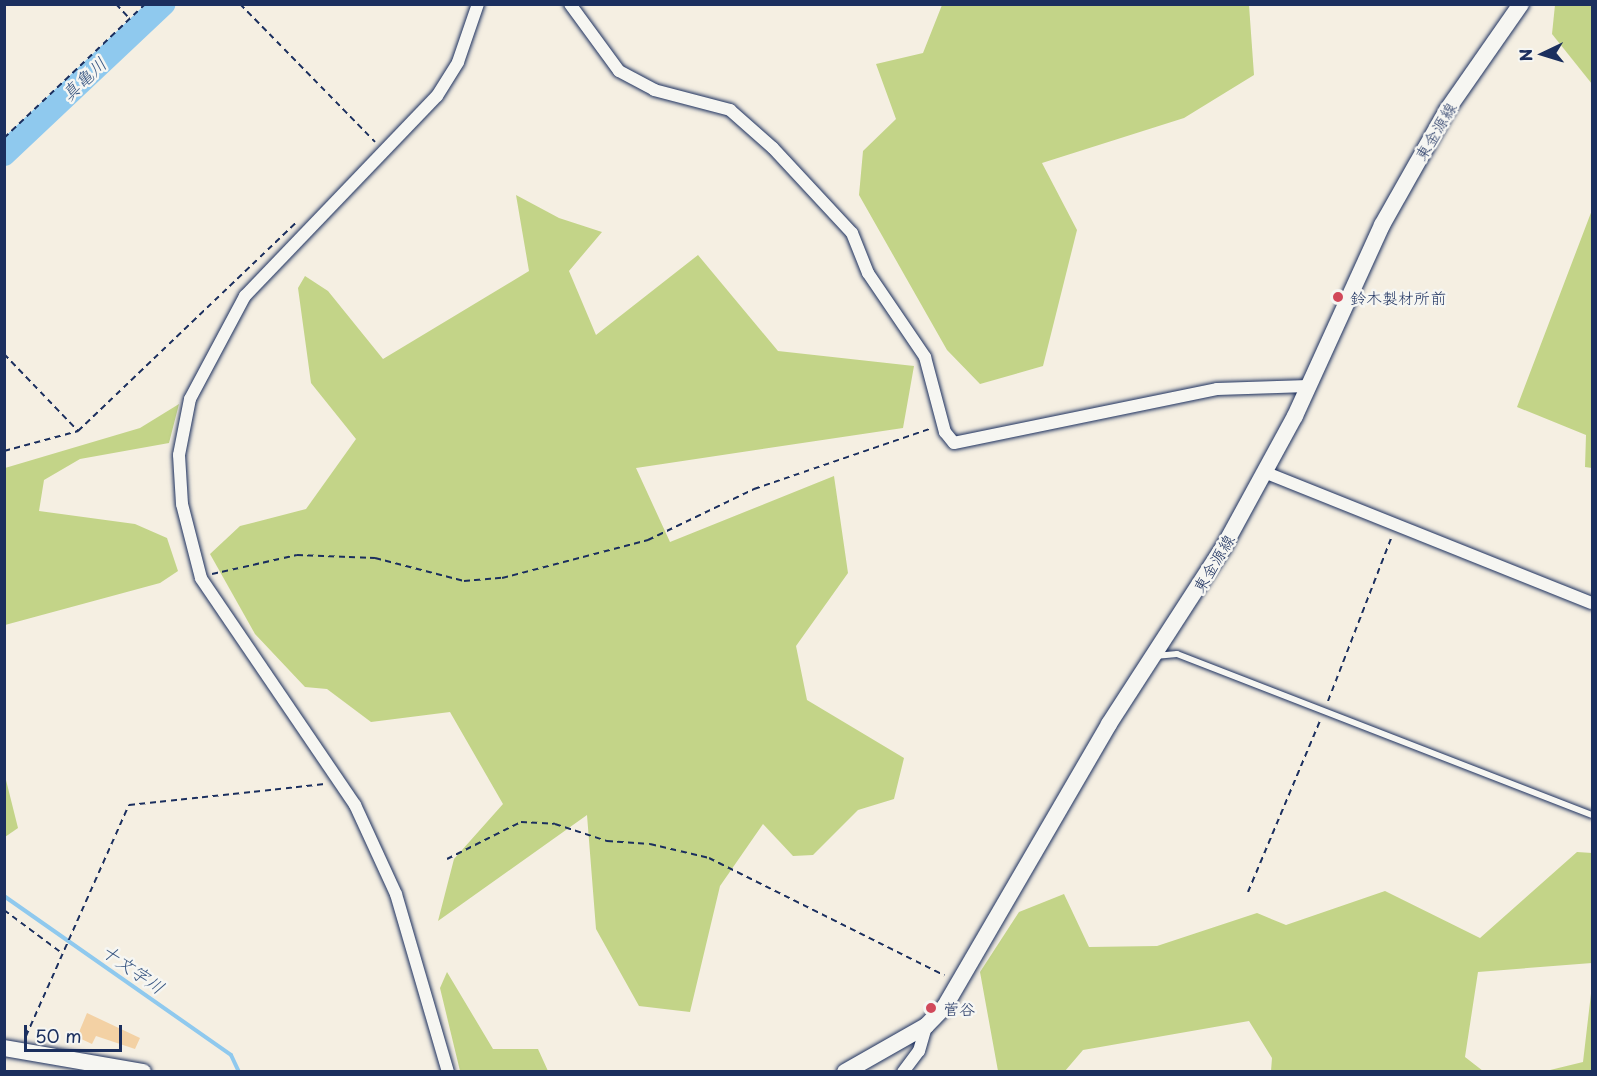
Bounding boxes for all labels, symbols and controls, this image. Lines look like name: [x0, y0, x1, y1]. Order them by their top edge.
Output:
north arrow: [1513, 24, 1573, 84]
text: N: [1513, 48, 1537, 62]
water label: 真亀川: [57, 53, 111, 105]
street label: 東金源線: [1410, 99, 1460, 163]
place label: 鈴木製材所前: [1350, 287, 1446, 307]
marker: 鈴木製材所前: [1331, 290, 1345, 304]
street label: 東金源線: [1188, 531, 1238, 595]
water label: 十文字川: [97, 940, 169, 998]
place label: 菅谷: [943, 998, 975, 1018]
marker: 菅谷: [924, 1001, 938, 1015]
scale bar: [27, 1013, 124, 1051]
text: 50 m: [35, 1022, 82, 1049]

